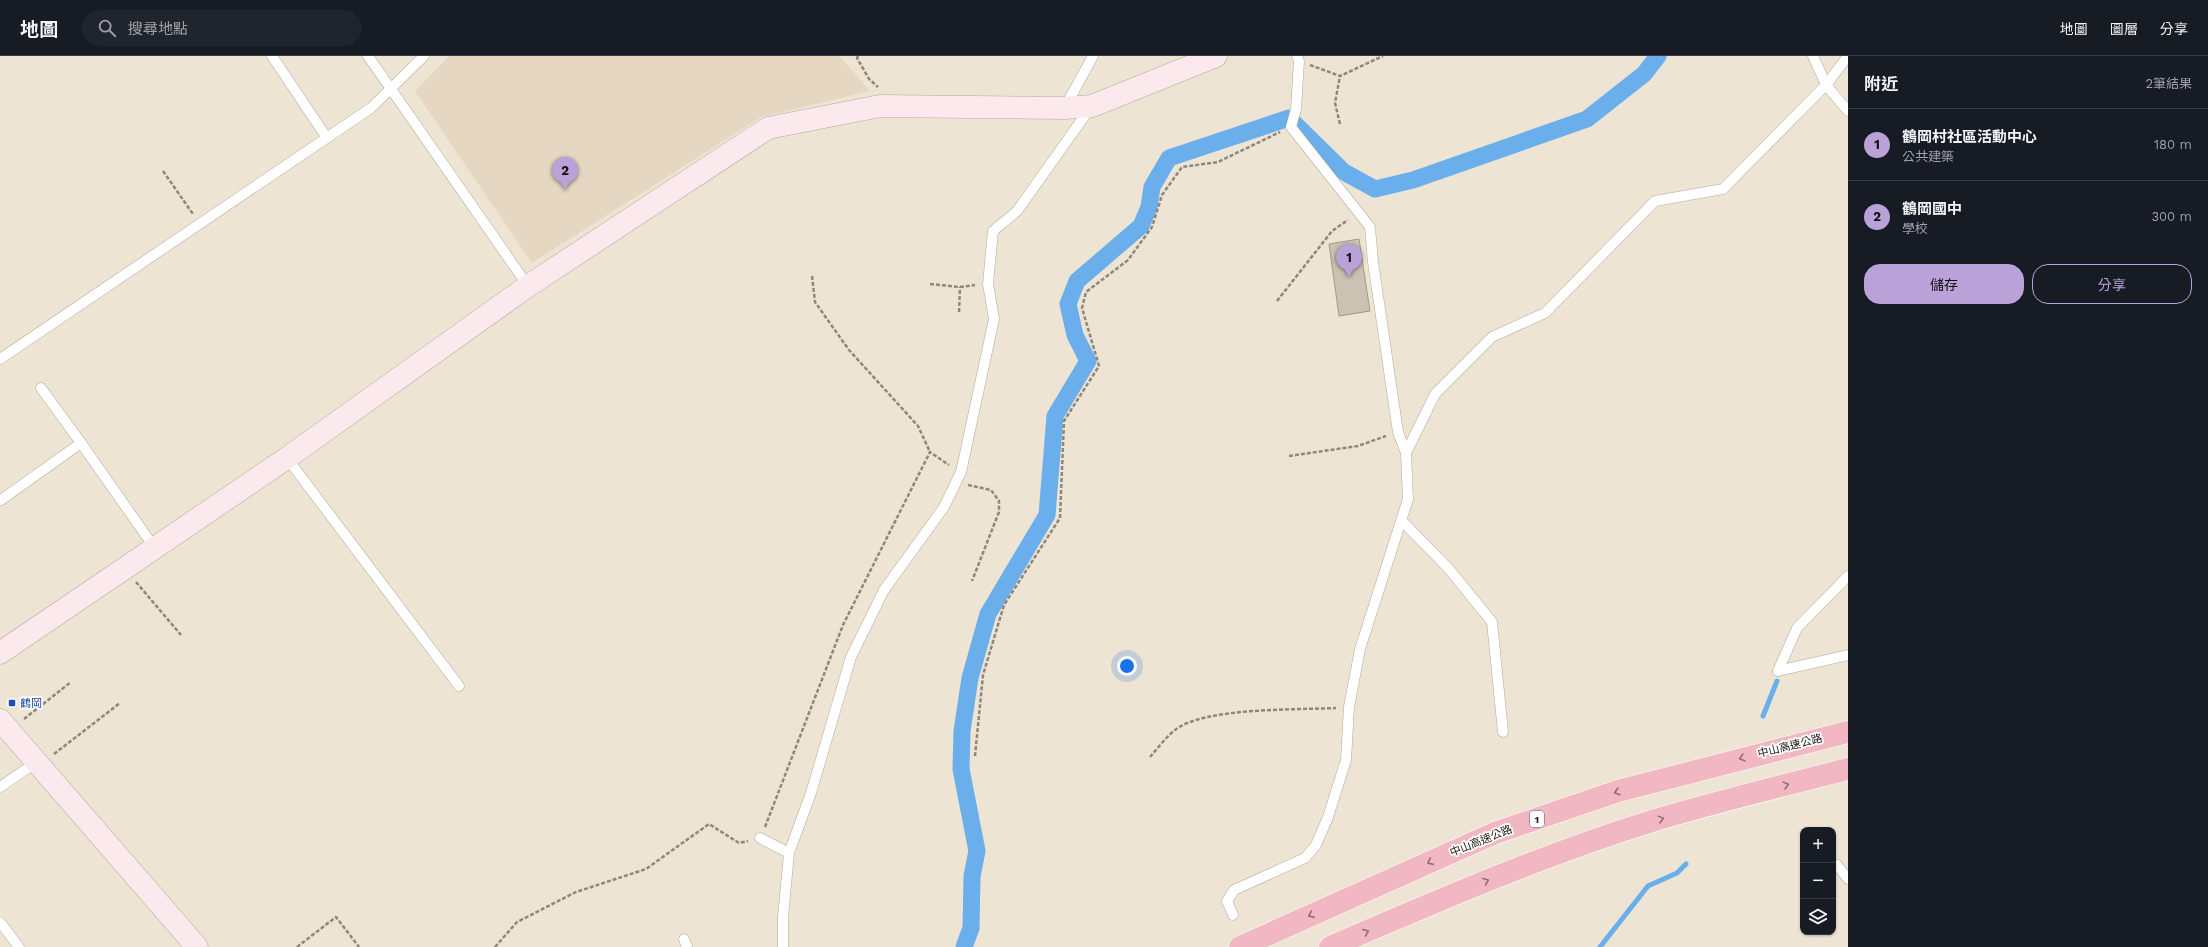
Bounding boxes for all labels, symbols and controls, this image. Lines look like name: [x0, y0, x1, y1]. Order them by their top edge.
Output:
search box: [82, 10, 362, 46]
icon: search: [96, 17, 118, 39]
text: 地圖: [20, 18, 58, 41]
text: 搜尋地點: [128, 20, 188, 38]
text: 地圖: [2060, 21, 2088, 37]
text: 圖層: [2110, 21, 2138, 37]
text: 分享: [2160, 21, 2188, 37]
text: 附近: [1864, 74, 1898, 94]
text: 2筆結果: [2145, 76, 2192, 91]
text: 鶴岡村社區活動中心: [1902, 128, 2037, 146]
text: 1: [1874, 137, 1880, 152]
text: 180 m: [2154, 137, 2192, 152]
text: 公共建築: [1902, 149, 1954, 164]
pin: 2: [552, 157, 578, 190]
text: 鶴岡國中: [1902, 200, 1962, 218]
text: 2: [1873, 209, 1881, 224]
text: 300 m: [2151, 209, 2192, 224]
text: 學校: [1902, 221, 1928, 236]
pin: 1: [1336, 244, 1362, 277]
button: 儲存: [1864, 264, 2024, 304]
button: 分享: [2032, 264, 2192, 304]
your location: [1117, 656, 1137, 676]
place label: 鶴岡: [20, 697, 42, 710]
marker: 鶴岡: [7, 698, 17, 708]
street label: 中山高速公路: [1756, 732, 1824, 760]
one-way arrow: [1739, 753, 1746, 762]
one-way arrow: [1783, 781, 1790, 790]
one-way arrow: [1613, 787, 1620, 796]
road number: 1: [1530, 811, 1544, 827]
one-way arrow: [1658, 815, 1664, 823]
street label: 中山高速公路: [1448, 823, 1514, 859]
map controls: [1800, 827, 1836, 935]
button: +: [1800, 827, 1836, 863]
one-way arrow: [1426, 857, 1434, 865]
button: −: [1800, 863, 1836, 899]
one-way arrow: [1482, 878, 1489, 886]
button: layers: [1800, 899, 1836, 935]
one-way arrow: [1308, 910, 1315, 918]
one-way arrow: [1362, 928, 1369, 936]

